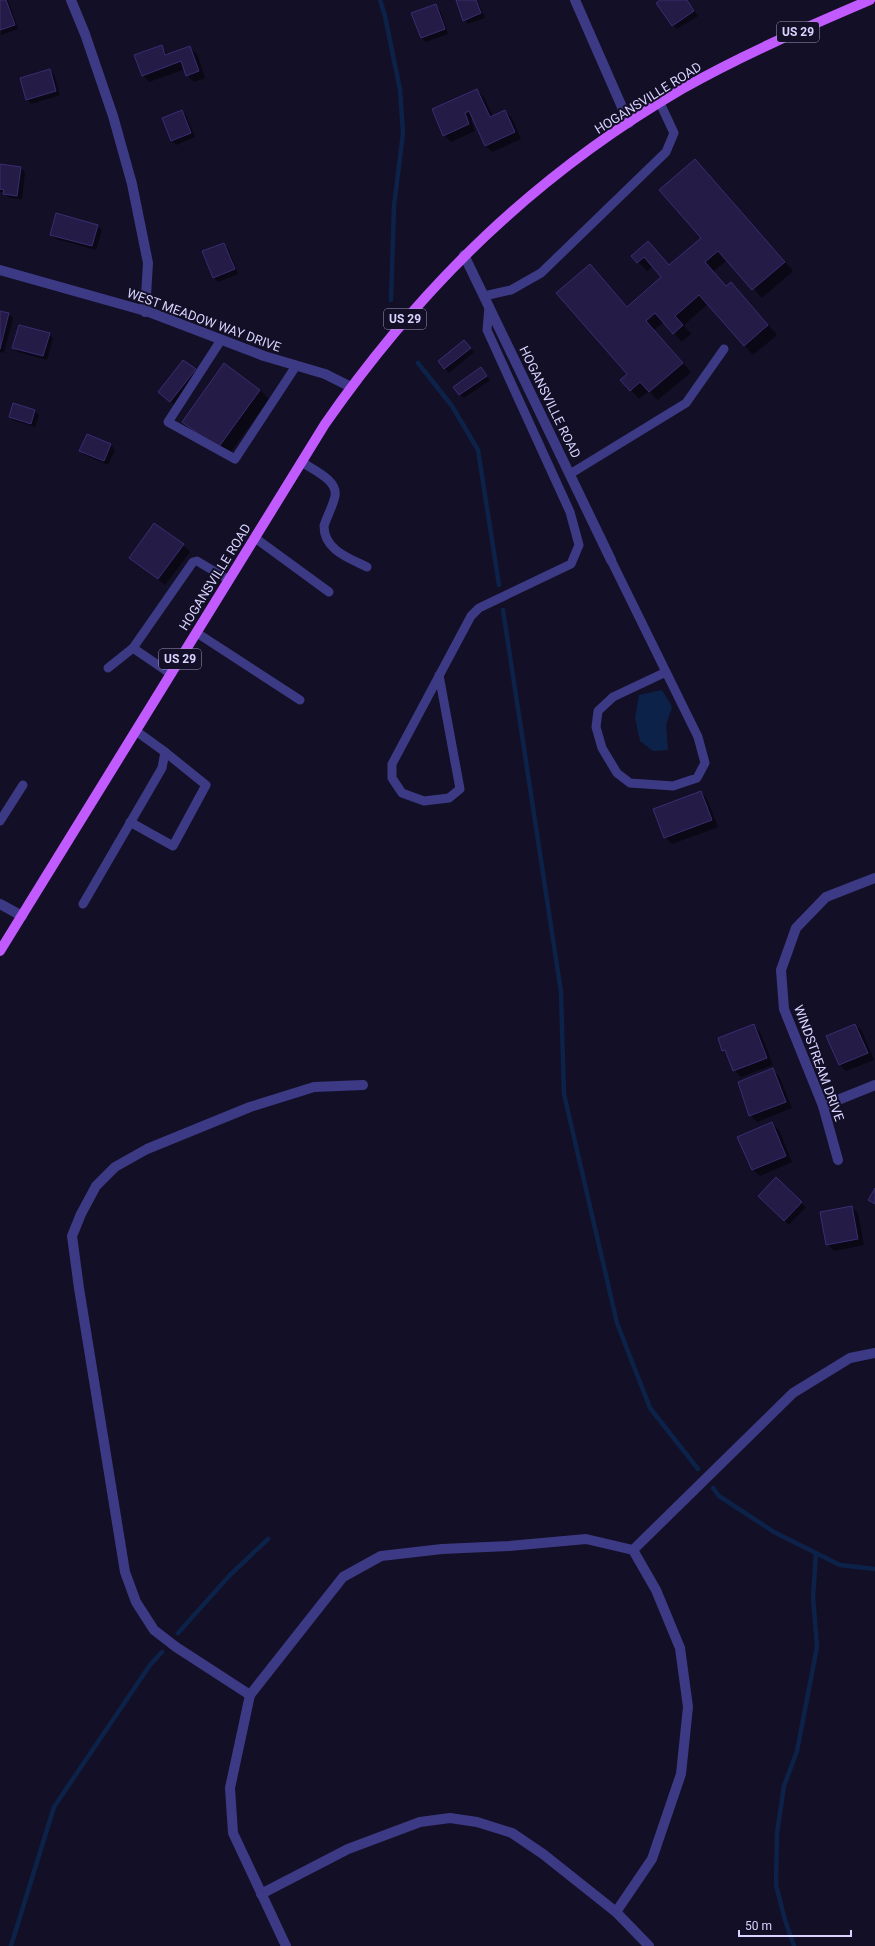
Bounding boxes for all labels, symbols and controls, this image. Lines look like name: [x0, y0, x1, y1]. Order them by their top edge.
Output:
road number: US 29: [777, 22, 819, 42]
street label: HOGANSVILLE ROAD: [592, 59, 704, 137]
street label: WEST MEADOW WAY DRIVE: [125, 285, 283, 355]
road number: US 29: [384, 309, 426, 329]
street label: HOGANSVILLE ROAD: [516, 344, 584, 460]
street label: HOGANSVILLE ROAD: [176, 521, 254, 633]
road number: US 29: [159, 649, 201, 669]
street label: WINDSTREAM DRIVE: [791, 1003, 847, 1123]
scale bar: [739, 1912, 851, 1938]
text: 50 m: [745, 1919, 772, 1933]

